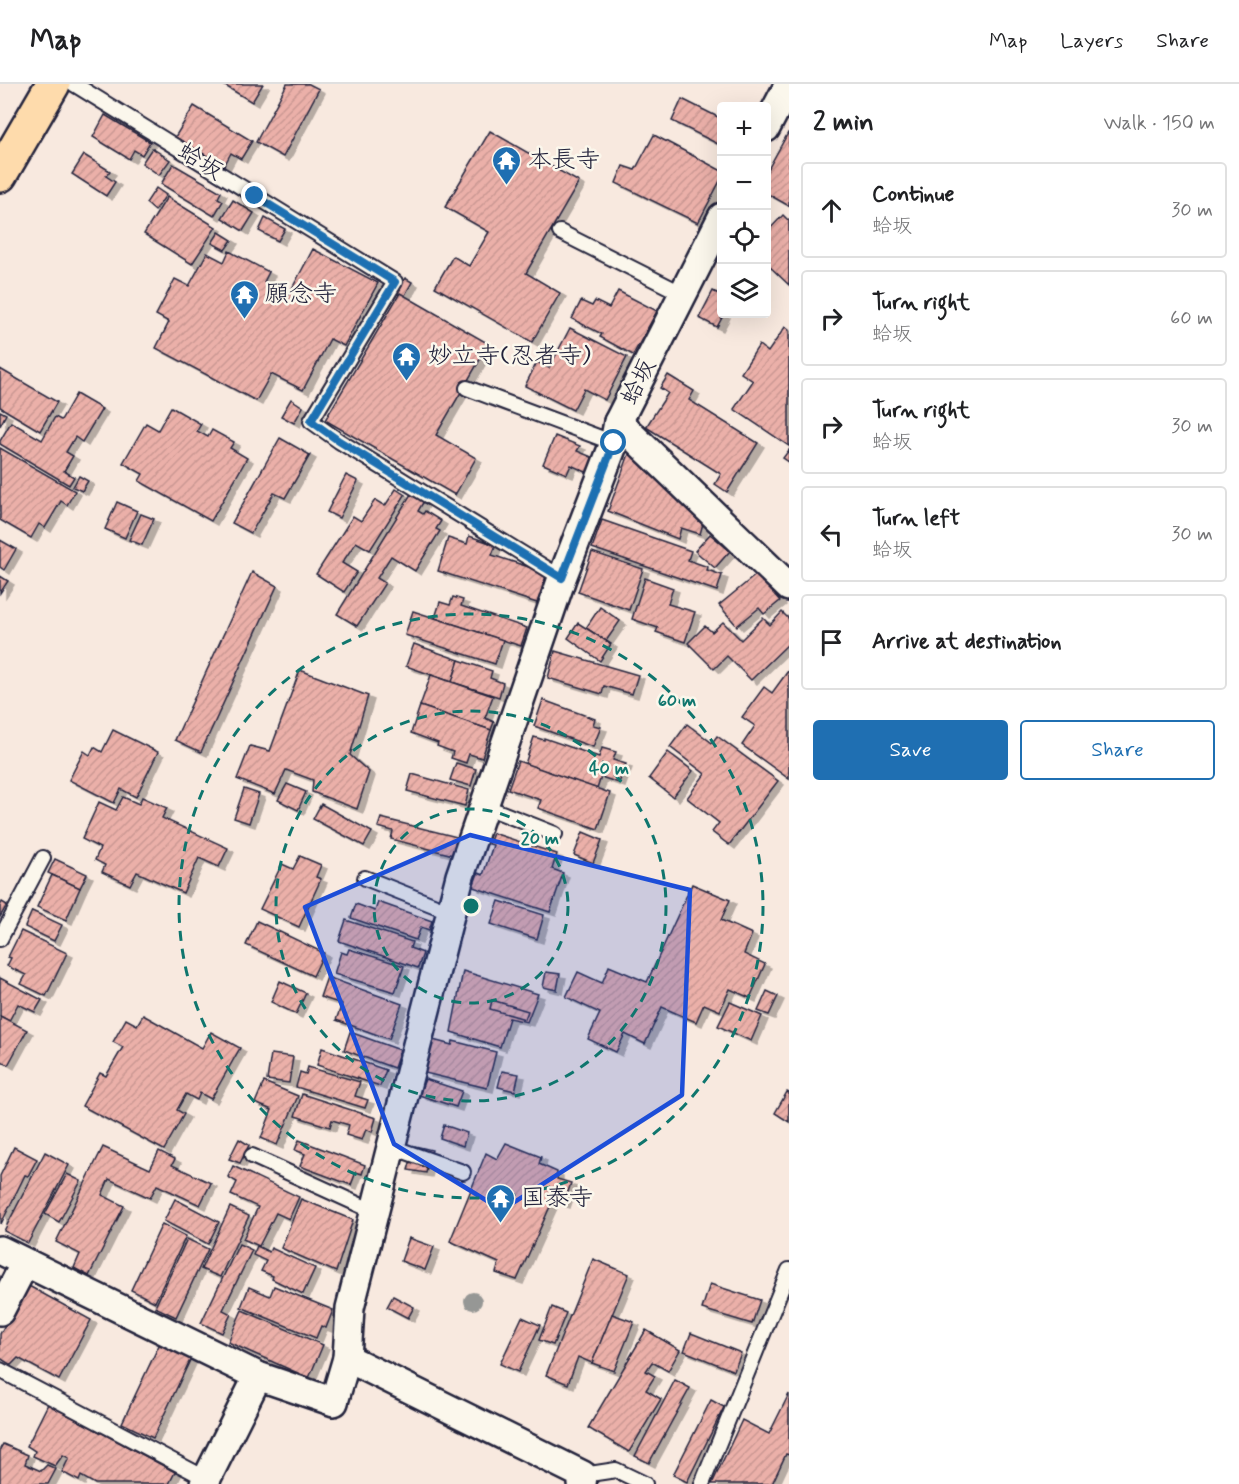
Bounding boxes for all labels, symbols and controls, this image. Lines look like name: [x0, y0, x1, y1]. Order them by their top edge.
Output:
text: Map: [30, 23, 81, 60]
text: Map: [989, 27, 1027, 55]
text: Layers: [1060, 27, 1123, 55]
text: Share: [1156, 27, 1209, 55]
map controls: [717, 102, 771, 318]
button: +: [717, 102, 771, 156]
text: 2 min: [813, 106, 874, 140]
text: Walk · 150 m: [1103, 110, 1215, 137]
street label: 蛤坂: [171, 136, 229, 188]
temple icon: 本長寺: [491, 144, 523, 186]
place label: 本長寺: [528, 145, 600, 176]
button: −: [717, 156, 771, 210]
text: Continue: [872, 181, 954, 209]
route end: [241, 182, 267, 208]
icon: ahead: [815, 194, 848, 227]
text: 30 m: [1171, 197, 1213, 224]
button: locate: [717, 210, 771, 264]
text: 蛤坂: [872, 213, 912, 240]
button: layers: [717, 264, 771, 318]
temple icon: 願念寺: [228, 278, 260, 320]
place label: 願念寺: [265, 279, 337, 310]
text: Turn right: [872, 289, 970, 317]
icon: right: [815, 302, 848, 335]
text: 60 m: [1170, 305, 1213, 332]
text: 蛤坂: [872, 321, 912, 348]
temple icon: 妙立寺(忍者寺): [391, 340, 423, 382]
place label: 妙立寺(忍者寺): [428, 341, 591, 372]
street label: 蛤坂: [614, 354, 664, 410]
text: Turn right: [872, 397, 970, 425]
icon: right: [815, 410, 848, 443]
text: 30 m: [1171, 413, 1213, 440]
route start: [600, 429, 626, 455]
text: 蛤坂: [872, 429, 912, 456]
text: Turn left: [872, 505, 960, 533]
icon: left: [815, 518, 848, 551]
text: 30 m: [1171, 521, 1213, 548]
text: 蛤坂: [872, 537, 912, 564]
icon: arrive: [815, 626, 848, 659]
text: Arrive at destination: [872, 628, 1062, 656]
text: 60 m: [658, 689, 696, 713]
button: Save: [813, 720, 1008, 780]
button: Share: [1020, 720, 1215, 780]
text: 40 m: [589, 757, 629, 781]
text: 20 m: [521, 827, 559, 851]
centre of rings: [461, 896, 481, 916]
temple icon: 国泰寺: [484, 1182, 516, 1224]
place label: 国泰寺: [521, 1183, 593, 1214]

